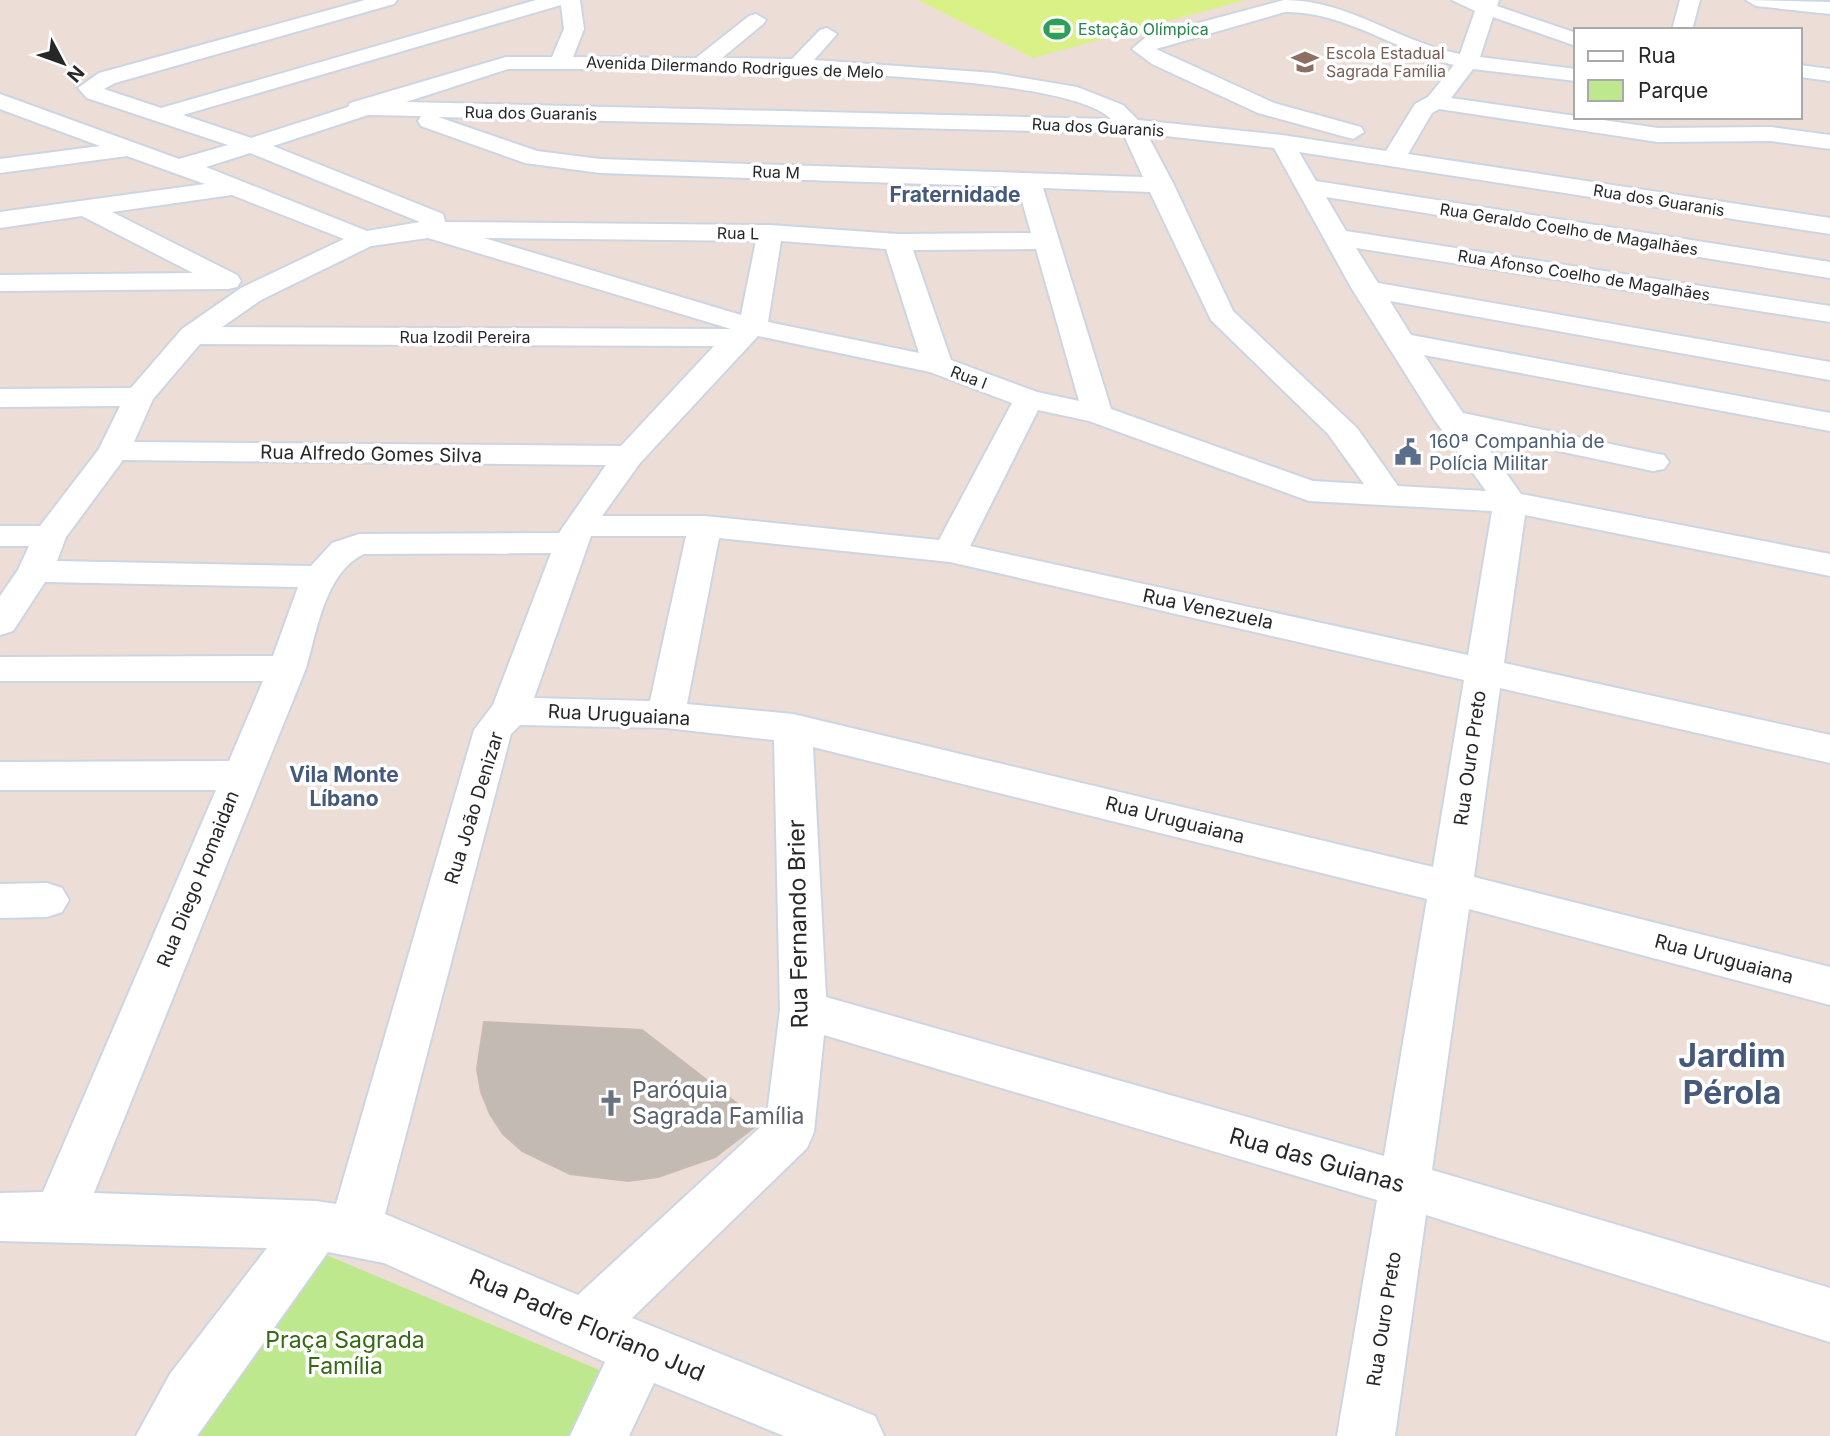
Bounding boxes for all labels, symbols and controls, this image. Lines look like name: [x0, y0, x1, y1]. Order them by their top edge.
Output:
sports icon: Estação Olímpica: [1042, 14, 1072, 44]
place label: Estação Olímpica: [1078, 19, 1209, 39]
north arrow: [28, 28, 98, 98]
legend: [1574, 28, 1802, 119]
place label: Escola Estadual Sagrada Família: [1326, 43, 1446, 81]
text: Rua: [1638, 43, 1676, 68]
school or university icon: Escola Estadual Sagrada Família: [1290, 47, 1320, 77]
street label: Avenida Dilermando Rodrigues de Melo: [586, 52, 884, 82]
text: N: [62, 61, 89, 87]
text: Parque: [1638, 78, 1708, 103]
street label: Rua dos Guaranis: [464, 102, 598, 124]
street label: Rua dos Guaranis: [1031, 114, 1165, 140]
street label: Rua M: [752, 161, 800, 183]
street label: Rua dos Guaranis: [1592, 180, 1726, 220]
district label: Fraternidade: [889, 182, 1021, 207]
street label: Rua Geraldo Coelho de Magalhães: [1438, 199, 1700, 259]
street label: Rua L: [717, 223, 759, 243]
street label: Rua Afonso Coelho de Magalhães: [1456, 245, 1712, 305]
street label: Rua Izodil Pereira: [399, 327, 531, 347]
street label: Rua I: [948, 361, 990, 393]
place label: 160ª Companhia de Polícia Militar: [1429, 430, 1605, 475]
public building icon: 160ª Companhia de Polícia Militar: [1393, 437, 1423, 467]
street label: Rua Alfredo Gomes Silva: [260, 441, 482, 467]
street label: Rua Venezuela: [1141, 584, 1275, 634]
street label: Rua Ouro Preto: [1449, 689, 1491, 827]
street label: Rua Uruguaiana: [547, 700, 691, 730]
street label: Rua João Denizar: [440, 729, 508, 887]
district label: Vila Monte Líbano: [289, 762, 399, 811]
street label: Rua Diego Homaidan: [152, 787, 244, 971]
street label: Rua Uruguaiana: [1103, 792, 1247, 848]
street label: Rua Fernando Brier: [782, 819, 814, 1029]
street label: Rua Uruguaiana: [1652, 929, 1796, 989]
district label: Jardim Pérola: [1678, 1036, 1786, 1112]
place label: Paróquia Sagrada Família: [632, 1076, 805, 1130]
church icon: Paróquia Sagrada Família: [596, 1088, 626, 1118]
street label: Rua das Guianas: [1226, 1122, 1408, 1198]
street label: Rua Ouro Preto: [1362, 1250, 1406, 1388]
street label: Rua Padre Floriano Jud: [465, 1263, 709, 1387]
park label: Praça Sagrada Família: [265, 1326, 425, 1380]

